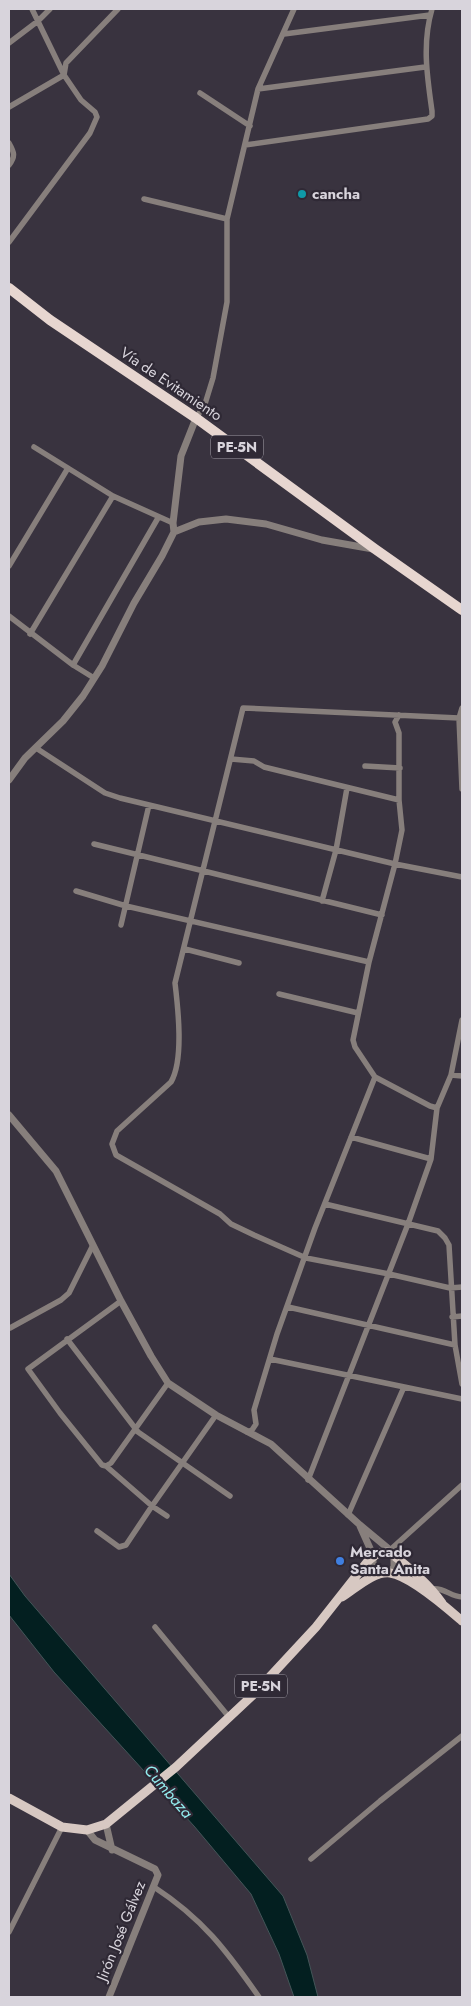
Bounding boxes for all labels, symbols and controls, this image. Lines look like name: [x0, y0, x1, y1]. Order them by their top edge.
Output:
place label: cancha: [312, 183, 360, 205]
marker: cancha: [296, 188, 308, 200]
street label: Vía de Evitamiento: [116, 342, 226, 426]
road number: PE-5N: [211, 436, 263, 458]
place label: Mercado Santa Anita: [350, 1541, 430, 1580]
marker: Mercado Santa Anita: [334, 1555, 346, 1567]
road number: PE-5N: [235, 1674, 287, 1698]
water label: Cumbaza: [139, 1759, 199, 1823]
street label: Jirón José Gálvez: [90, 1878, 151, 1986]

